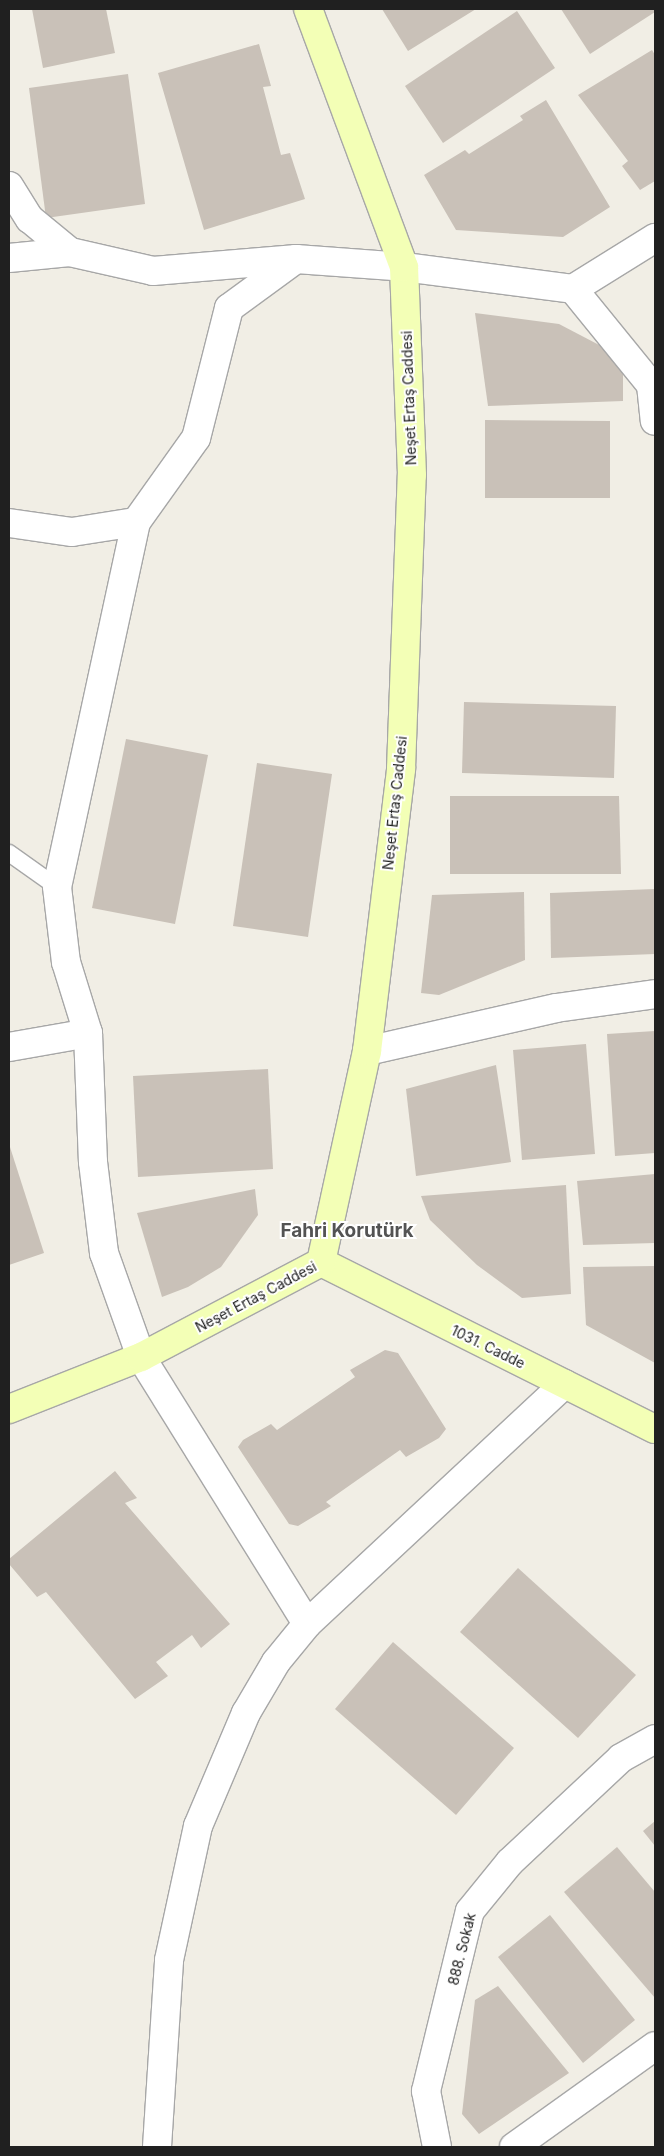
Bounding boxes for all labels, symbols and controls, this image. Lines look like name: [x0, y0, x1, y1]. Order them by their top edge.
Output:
street label: Neşet Ertaş Caddesi: [398, 330, 420, 466]
street label: Neşet Ertaş Caddesi: [380, 735, 410, 871]
district label: Fahri Korutürk: [280, 1220, 414, 1242]
street label: Neşet Ertaş Caddesi: [193, 1258, 319, 1336]
street label: 1031. Cadde: [448, 1322, 528, 1372]
street label: 888. Sokak: [445, 1911, 479, 1987]

